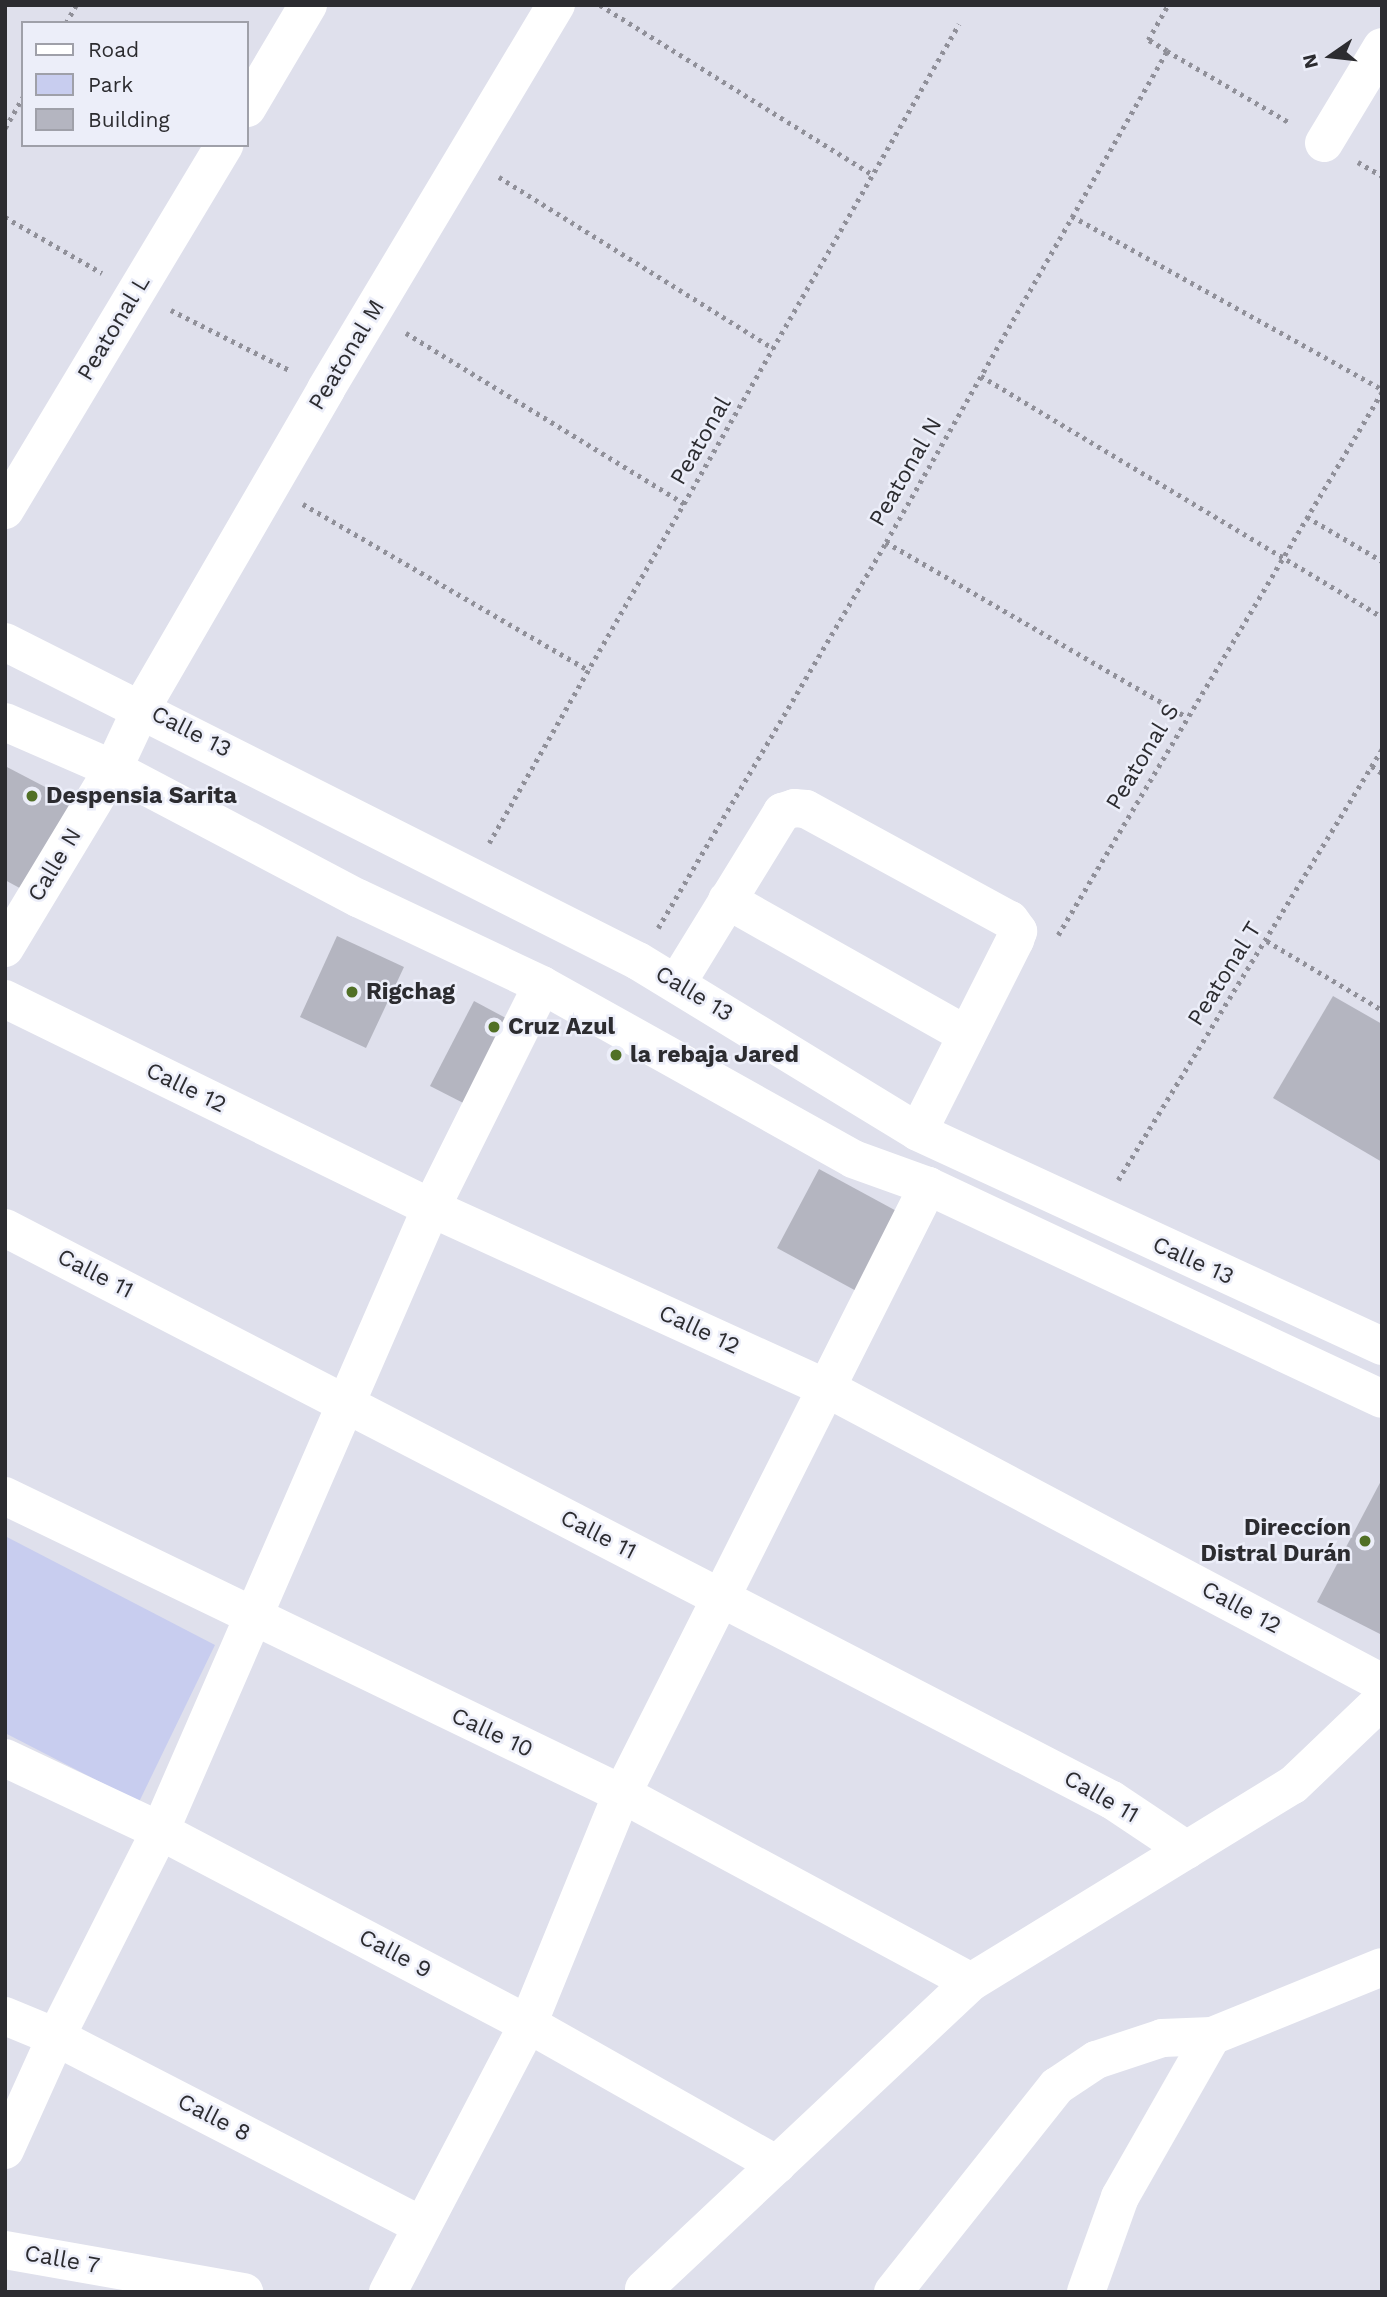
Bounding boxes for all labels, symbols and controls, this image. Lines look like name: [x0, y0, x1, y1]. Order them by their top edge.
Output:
legend: [21, 21, 248, 147]
north arrow: [1296, 21, 1366, 91]
text: Road: [88, 37, 139, 62]
text: N: [1297, 52, 1323, 71]
text: Park: [88, 72, 133, 97]
text: Building: [88, 107, 170, 132]
street label: Peatonal L: [72, 270, 156, 386]
street label: Peatonal M: [303, 294, 391, 416]
street label: Peatonal: [665, 392, 737, 490]
street label: Peatonal N: [864, 412, 948, 532]
street label: Peatonal S: [1100, 698, 1186, 816]
street label: Calle 13: [146, 700, 236, 764]
place label: Despensia Sarita: [46, 782, 237, 810]
marker: Despensia Sarita: [24, 788, 40, 804]
street label: Calle N: [22, 823, 88, 907]
street label: Peatonal T: [1182, 916, 1268, 1032]
street label: Calle 13: [650, 960, 738, 1028]
place label: Rigchag: [366, 978, 455, 1006]
marker: Rigchag: [344, 984, 360, 1000]
place label: Cruz Azul: [508, 1013, 615, 1041]
marker: Cruz Azul: [486, 1019, 502, 1035]
place label: la rebaja Jared: [630, 1041, 800, 1069]
marker: la rebaja Jared: [608, 1047, 624, 1063]
street label: Calle 12: [141, 1057, 231, 1119]
street label: Calle 13: [1148, 1231, 1238, 1291]
street label: Calle 11: [52, 1243, 138, 1305]
street label: Calle 12: [654, 1299, 744, 1361]
street label: Calle 11: [555, 1504, 641, 1566]
place label: Direccíon Distral Durán: [1200, 1514, 1351, 1568]
marker: Direccíon Distral Durán: [1357, 1533, 1373, 1549]
street label: Calle 12: [1196, 1576, 1286, 1640]
street label: Calle 10: [447, 1702, 537, 1764]
street label: Calle 11: [1059, 1765, 1143, 1829]
street label: Calle 9: [354, 1923, 436, 1985]
street label: Calle 8: [173, 2088, 255, 2148]
street label: Calle 7: [22, 2240, 102, 2280]

